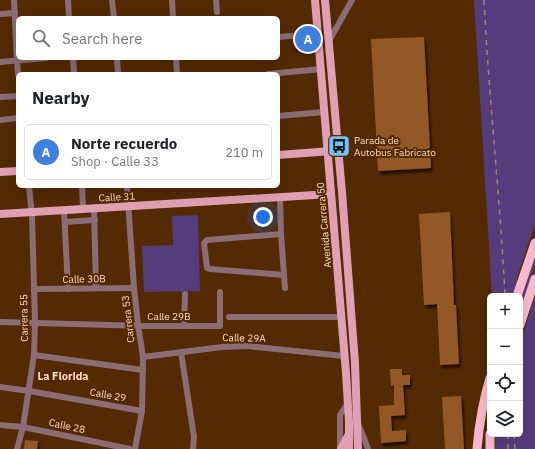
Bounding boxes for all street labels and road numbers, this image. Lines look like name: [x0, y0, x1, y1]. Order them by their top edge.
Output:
street label: Avenida Carrera 50: [314, 182, 334, 268]
street label: Calle 31: [98, 190, 136, 204]
street label: Calle 30B: [62, 272, 106, 286]
street label: Carrera 55: [17, 294, 31, 342]
street label: Carrera 53: [119, 295, 137, 343]
street label: Calle 29B: [147, 310, 191, 323]
street label: Calle 29A: [222, 331, 266, 345]
street label: Calle 29: [89, 385, 127, 405]
street label: Calle 28: [48, 416, 86, 436]

